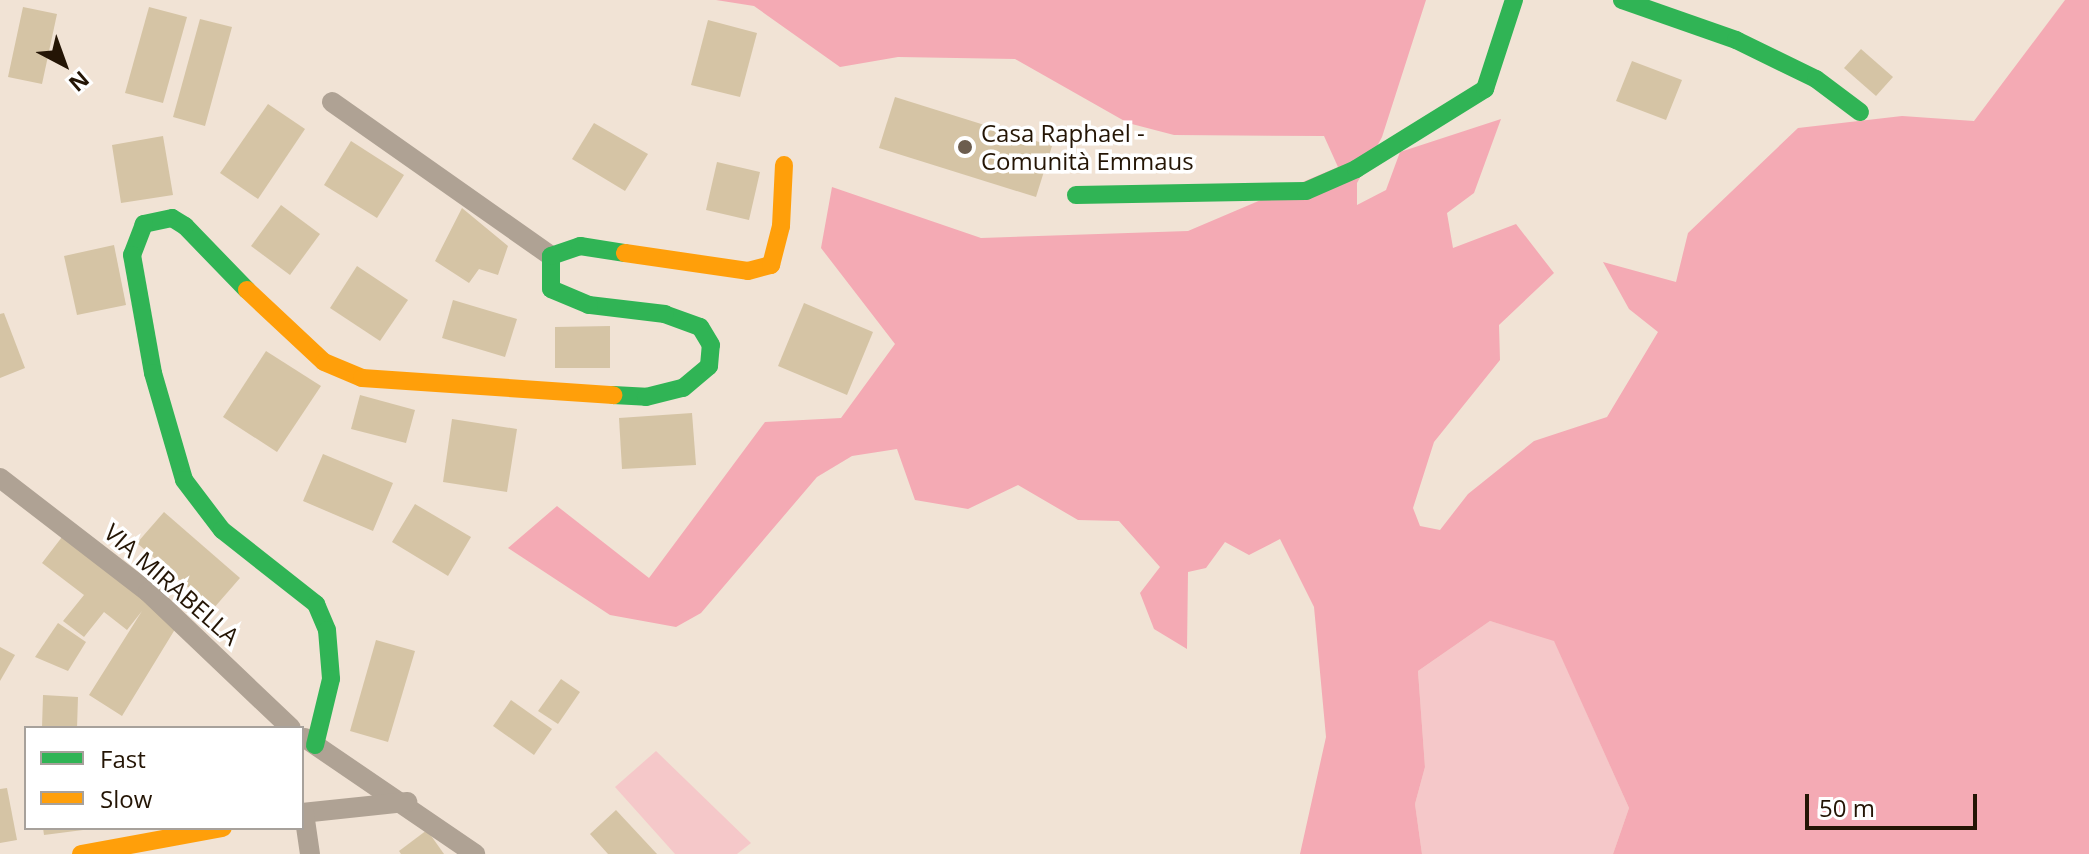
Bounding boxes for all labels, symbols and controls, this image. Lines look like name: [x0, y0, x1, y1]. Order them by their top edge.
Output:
north arrow: [24, 24, 104, 104]
text: N: [63, 65, 96, 99]
place label: Casa Raphael - Comunità Emmaus: [981, 119, 1194, 175]
marker: Casa Raphael - Comunità Emmaus: [956, 138, 974, 156]
street label: VIA MIRABELLA: [98, 517, 246, 651]
legend: [24, 726, 304, 830]
text: Fast: [100, 742, 146, 775]
scale bar: [1809, 778, 1981, 828]
text: Slow: [100, 782, 152, 815]
text: 50 m: [1819, 791, 1875, 824]

